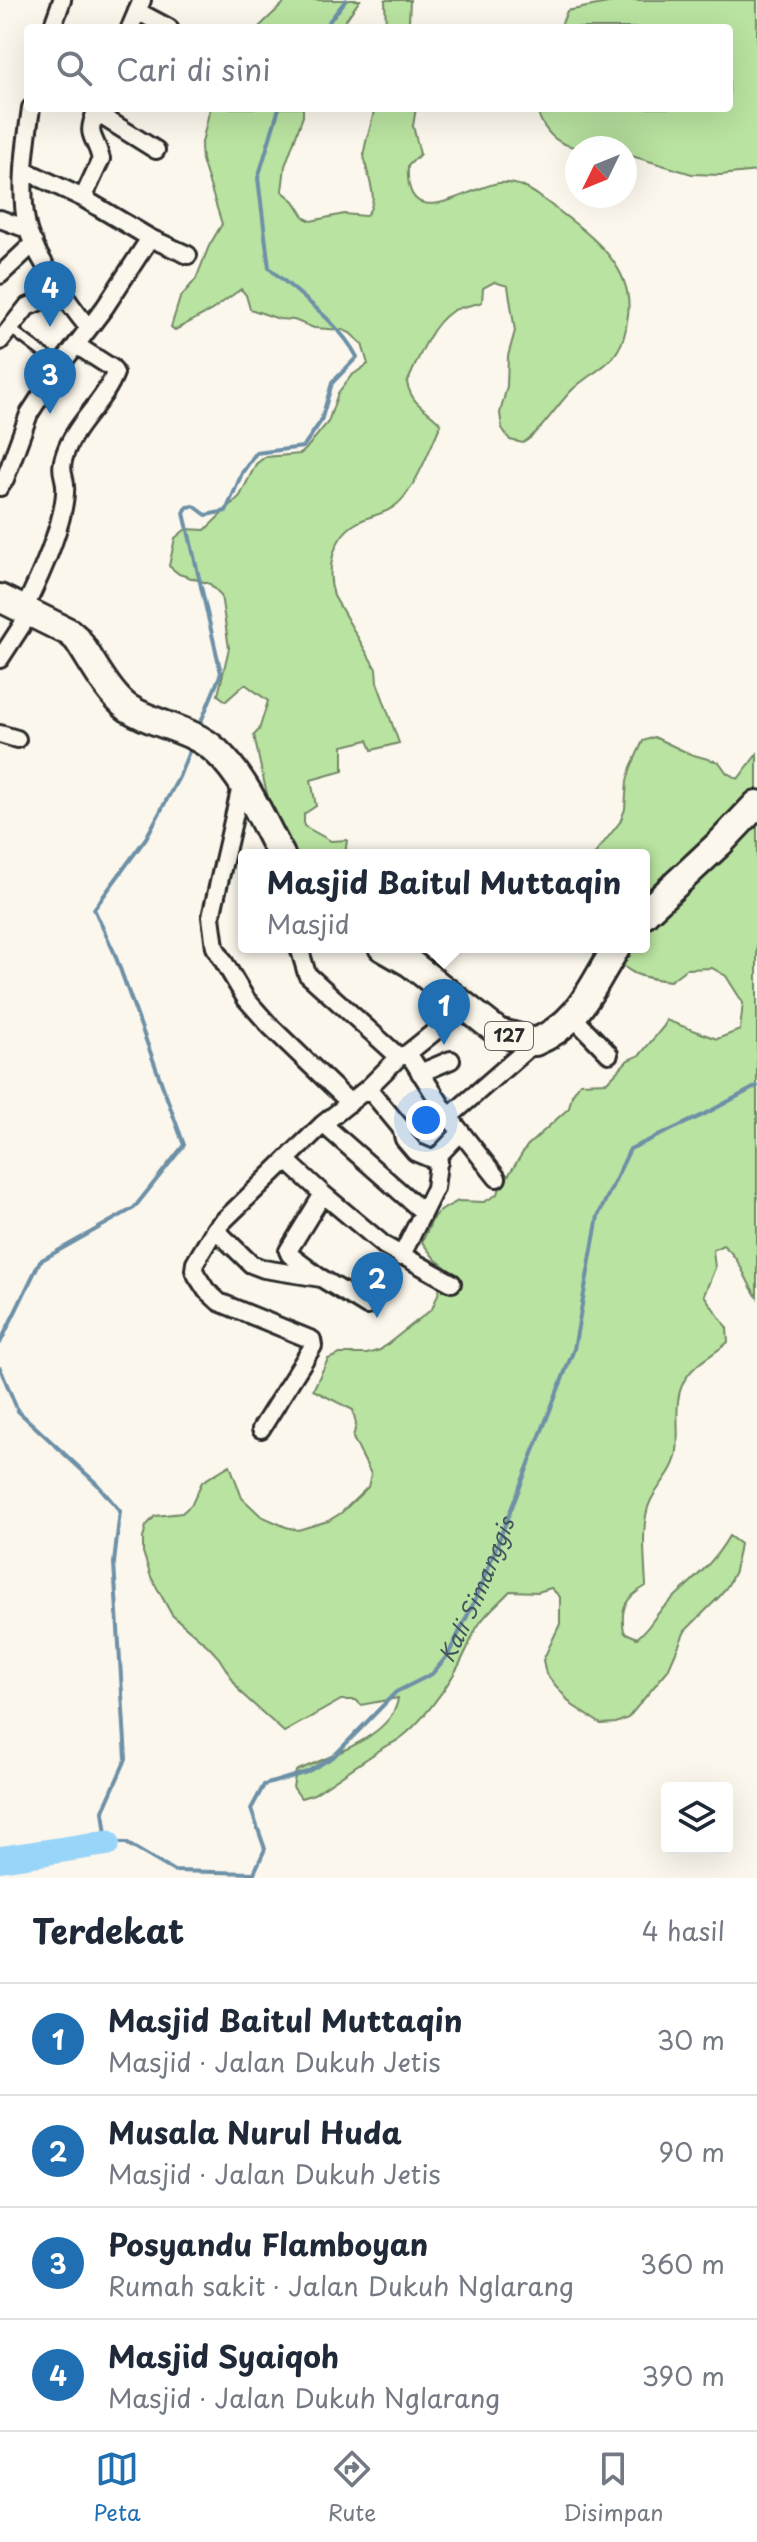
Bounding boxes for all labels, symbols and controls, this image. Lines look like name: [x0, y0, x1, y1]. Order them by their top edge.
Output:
search box: [24, 24, 733, 112]
icon: search: [52, 46, 96, 90]
text: Cari di sini: [116, 46, 271, 91]
north arrow: [565, 136, 637, 208]
pin: 4: [24, 261, 76, 327]
pin: 3: [24, 348, 76, 414]
popup: [238, 849, 650, 953]
text: Masjid Baitul Muttaqin: [267, 859, 621, 904]
text: Masjid: [267, 904, 350, 943]
pin: 1: [418, 979, 470, 1045]
road number: 127: [485, 1022, 533, 1050]
your location: [406, 1100, 446, 1140]
pin: 2: [351, 1252, 403, 1318]
water label: Kali Simanggis: [429, 1510, 522, 1667]
map controls: [661, 1782, 733, 1854]
button: layers: [661, 1782, 733, 1854]
text: Terdekat: [32, 1904, 184, 1956]
text: 4 hasil: [642, 1911, 725, 1950]
text: Masjid Baitul Muttaqin: [108, 1997, 462, 2042]
text: 1: [52, 2020, 64, 2059]
text: 30 m: [657, 2020, 725, 2059]
text: Masjid · Jalan Dukuh Jetis: [108, 2042, 441, 2081]
text: Musala Nurul Huda: [108, 2109, 402, 2154]
text: 2: [49, 2132, 67, 2171]
text: 90 m: [658, 2132, 725, 2171]
text: Masjid · Jalan Dukuh Jetis: [108, 2154, 441, 2193]
text: Posyandu Flamboyan: [108, 2221, 428, 2266]
text: 3: [49, 2244, 67, 2283]
text: 360 m: [640, 2244, 725, 2283]
text: Rumah sakit · Jalan Dukuh Nglarang: [108, 2266, 574, 2305]
text: Masjid Syaiqoh: [108, 2333, 339, 2378]
text: 4: [49, 2356, 67, 2395]
text: 390 m: [641, 2356, 725, 2395]
text: Masjid · Jalan Dukuh Nglarang: [108, 2378, 500, 2417]
tab: Peta: [93, 2447, 141, 2528]
tab: Rute: [328, 2447, 376, 2528]
tab: Disimpan: [563, 2447, 664, 2528]

